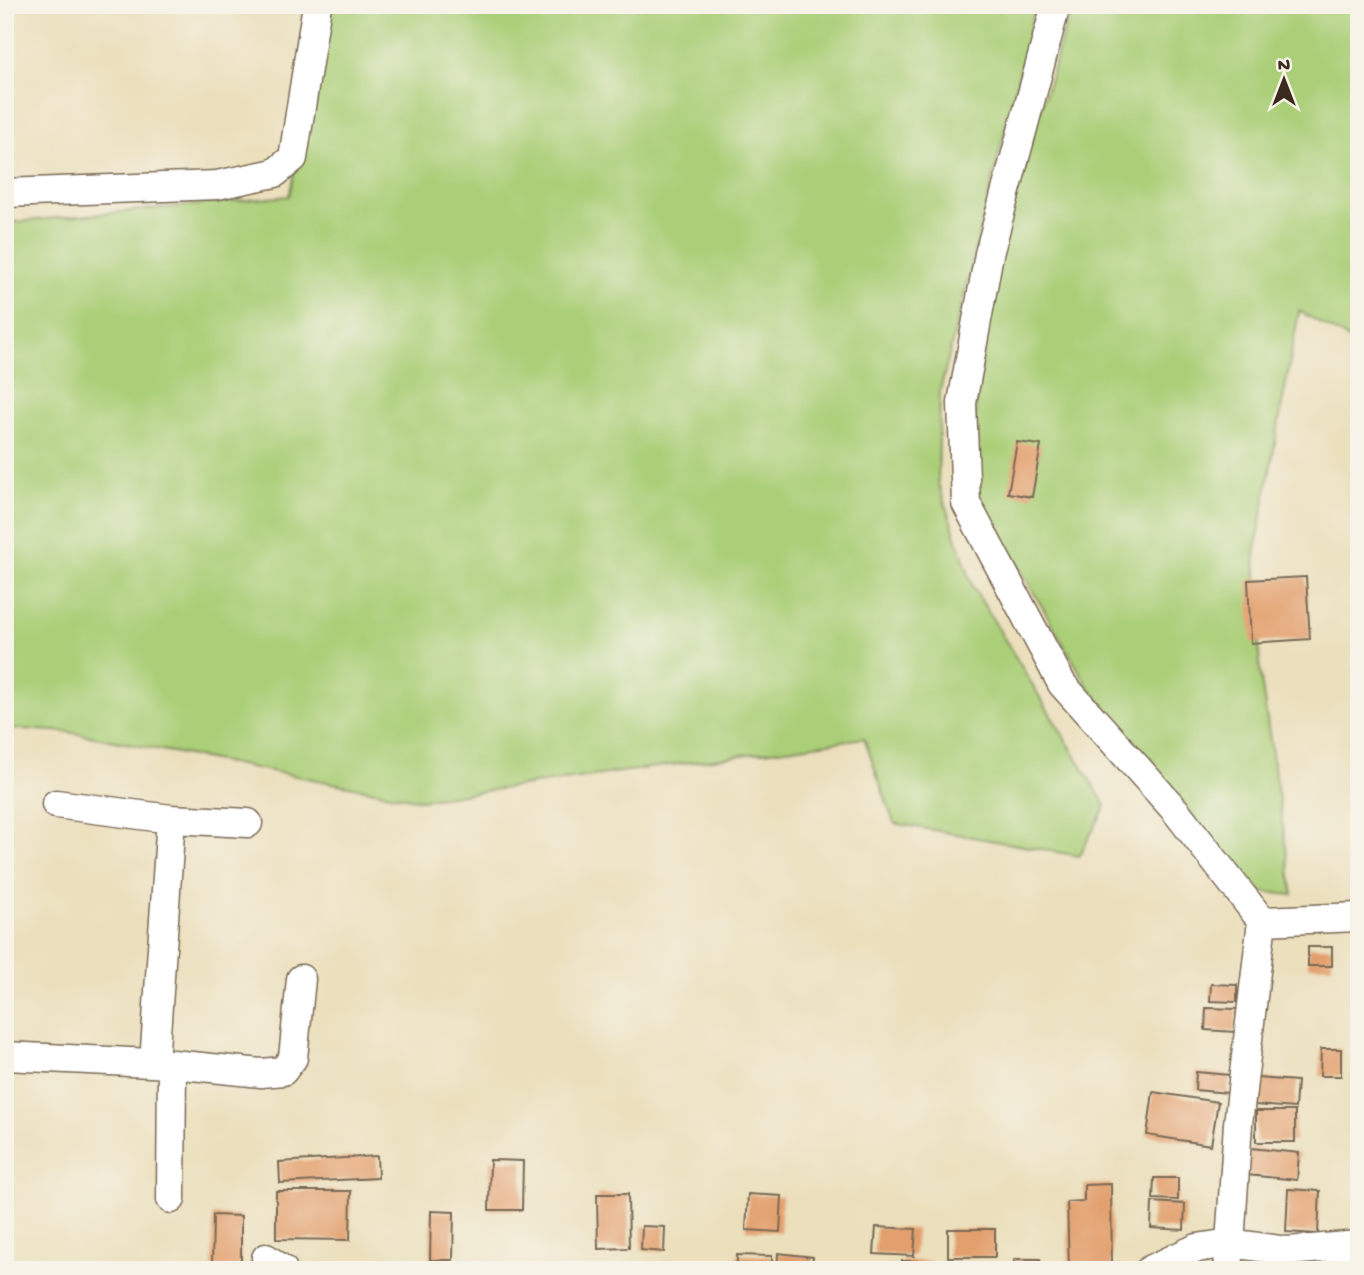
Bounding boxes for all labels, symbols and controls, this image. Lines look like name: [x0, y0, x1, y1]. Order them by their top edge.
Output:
north arrow: [1248, 46, 1318, 116]
text: N: [1278, 55, 1290, 78]

